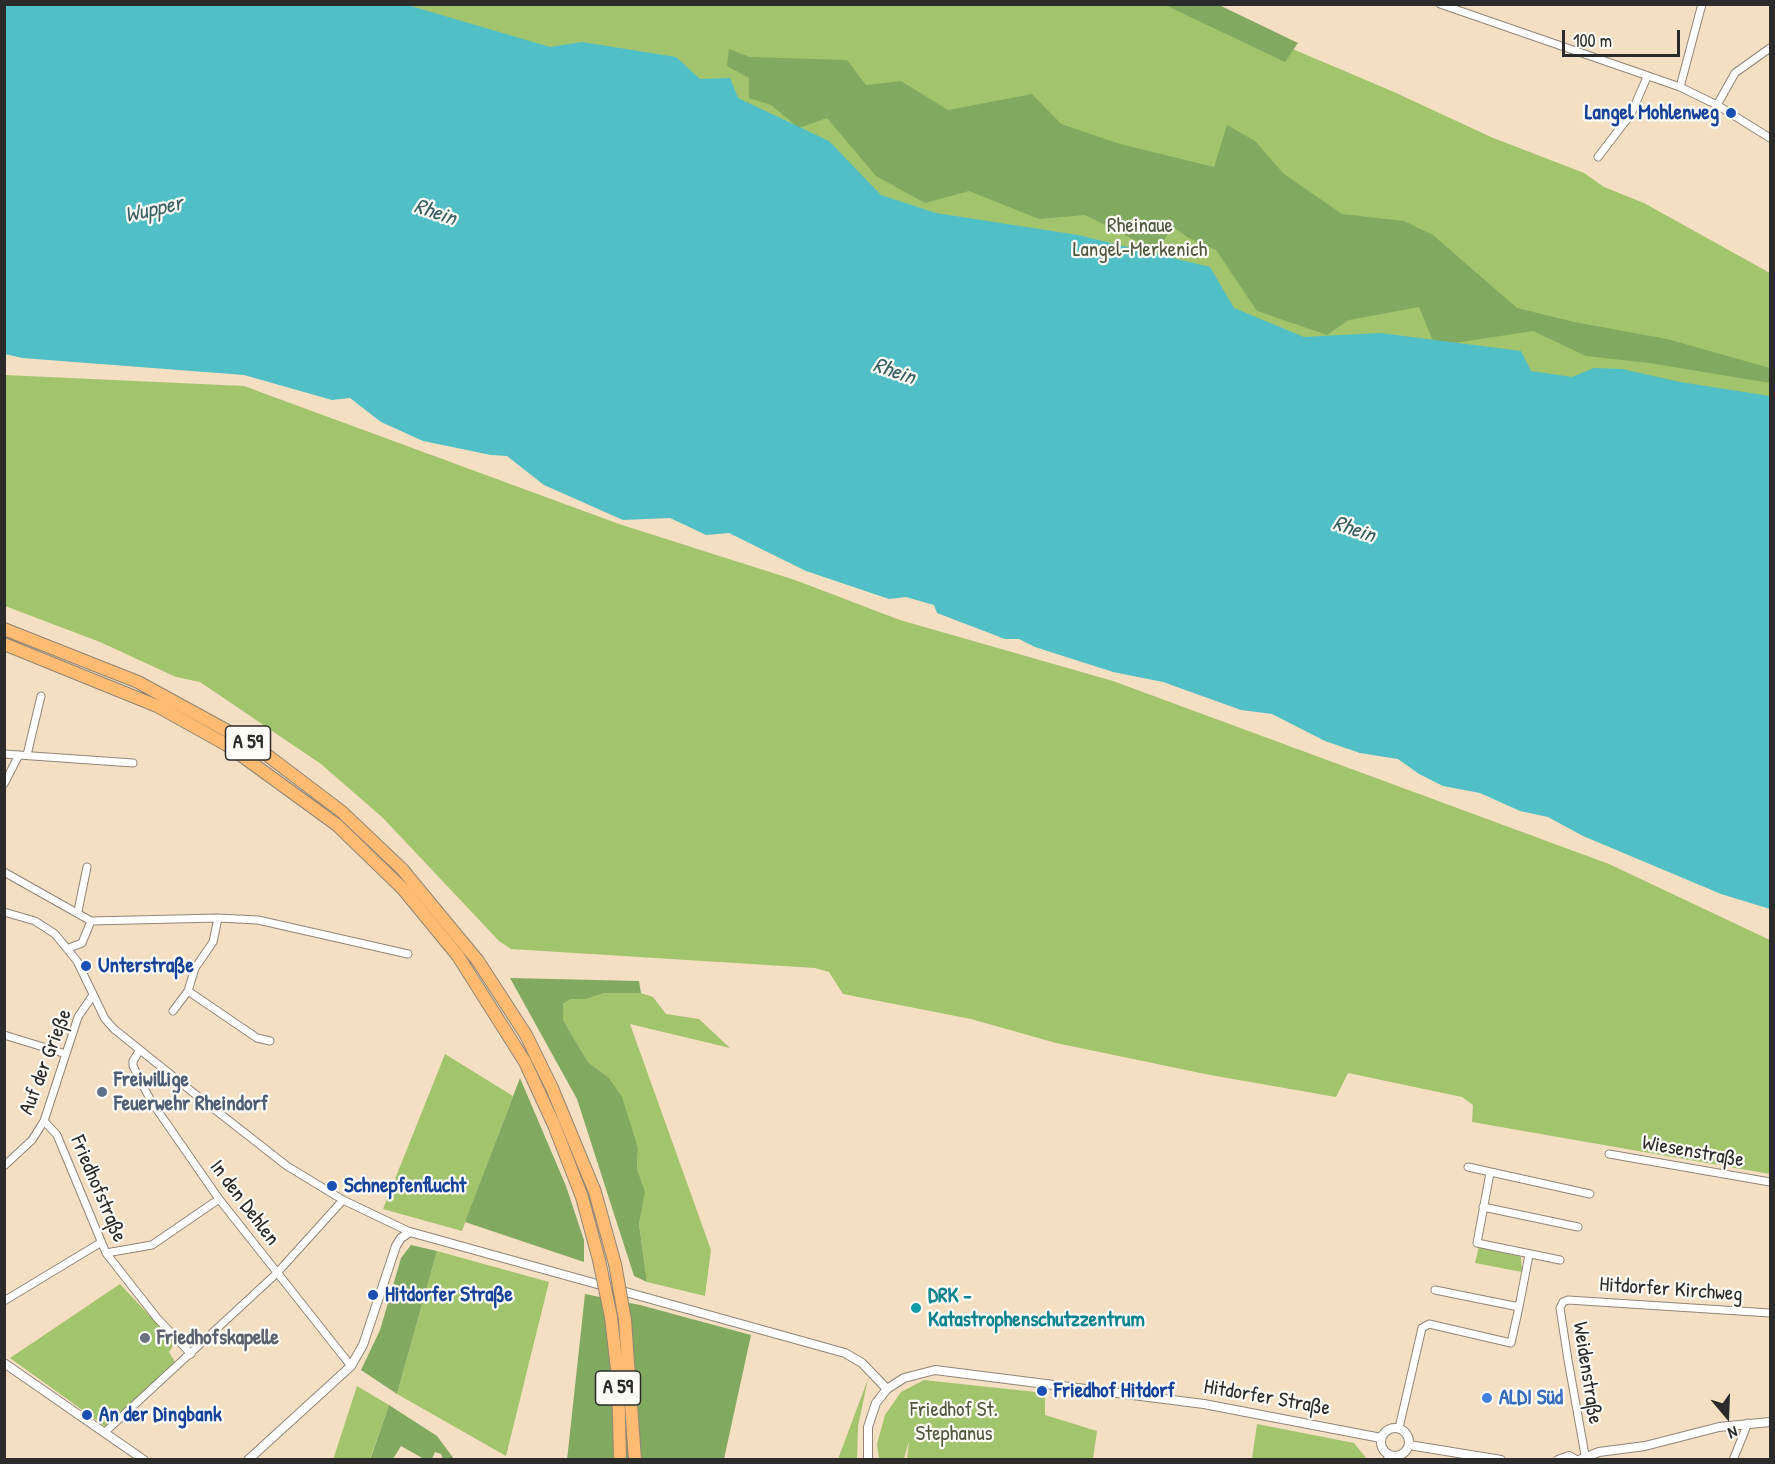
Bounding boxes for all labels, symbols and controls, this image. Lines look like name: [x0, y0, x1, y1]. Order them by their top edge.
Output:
scale bar: [1565, 18, 1684, 56]
text: 100 m: [1573, 28, 1612, 53]
place label: Langel Mohlenweg: [1585, 100, 1719, 126]
marker: Langel Mohlenweg: [1724, 106, 1738, 120]
water label: Wupper: [123, 191, 185, 229]
water label: Rhein: [410, 194, 460, 232]
park label: Rheinaue Langel-Merkenich: [1073, 213, 1207, 263]
water label: Rhein: [869, 353, 919, 391]
water label: Rhein: [1329, 511, 1379, 549]
road number: A 59: [226, 726, 270, 760]
place label: Unterstraße: [98, 953, 194, 979]
marker: Unterstraße: [79, 959, 93, 973]
street label: Auf der Grieße: [14, 1006, 78, 1118]
place label: Freiwillige Feuerwehr Rheindorf: [114, 1067, 268, 1117]
marker: Freiwillige Feuerwehr Rheindorf: [95, 1085, 109, 1099]
street label: Wiesenstraße: [1640, 1131, 1746, 1173]
street label: Friedhofstraße: [64, 1132, 132, 1246]
street label: In den Dehlen: [204, 1155, 284, 1251]
place label: Schnepfenflucht: [344, 1173, 466, 1199]
marker: Schnepfenflucht: [325, 1179, 339, 1193]
street label: Hitdorfer Kirchweg: [1599, 1272, 1743, 1308]
place label: Hitdorfer Straße: [385, 1282, 513, 1308]
place label: DRK - Katastrophenschutzzentrum: [928, 1283, 1145, 1333]
marker: Hitdorfer Straße: [366, 1288, 380, 1302]
marker: DRK - Katastrophenschutzzentrum: [909, 1301, 923, 1315]
street label: Weidenstraße: [1566, 1320, 1608, 1426]
place label: Friedhofskapelle: [157, 1325, 279, 1351]
marker: Friedhofskapelle: [138, 1331, 152, 1345]
road number: A 59: [596, 1371, 640, 1405]
street label: Hitdorfer Straße: [1202, 1374, 1332, 1422]
place label: Friedhof Hitdorf: [1054, 1378, 1175, 1404]
marker: Friedhof Hitdorf: [1035, 1384, 1049, 1398]
place label: ALDI Süd: [1499, 1385, 1563, 1411]
north arrow: [1697, 1386, 1757, 1446]
marker: ALDI Süd: [1480, 1391, 1494, 1405]
park label: Friedhof St. Stephanus: [910, 1397, 998, 1447]
place label: An der Dingbank: [99, 1402, 222, 1428]
marker: An der Dingbank: [80, 1408, 94, 1422]
text: N: [1725, 1421, 1740, 1445]

